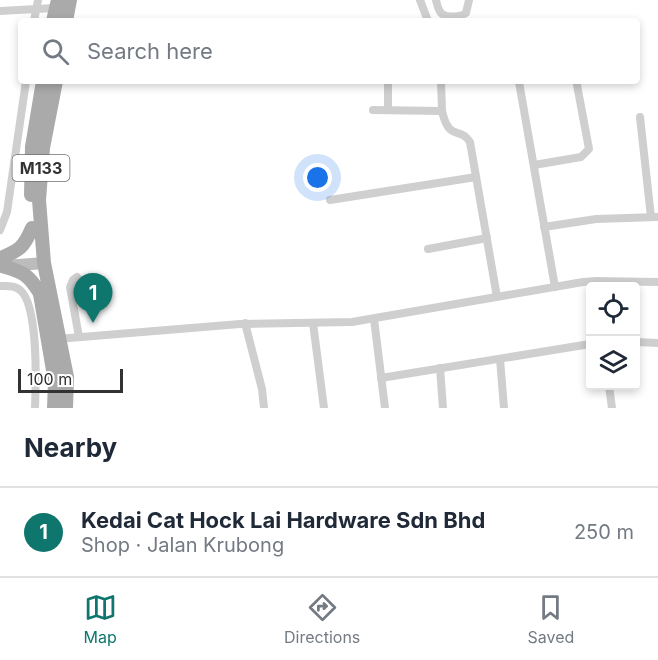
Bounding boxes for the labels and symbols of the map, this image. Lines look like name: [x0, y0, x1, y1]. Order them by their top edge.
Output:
road number: M133: [12, 155, 70, 181]
your location: [303, 163, 332, 192]
pin: 1: [74, 274, 112, 323]
scale bar: [18, 366, 123, 394]

